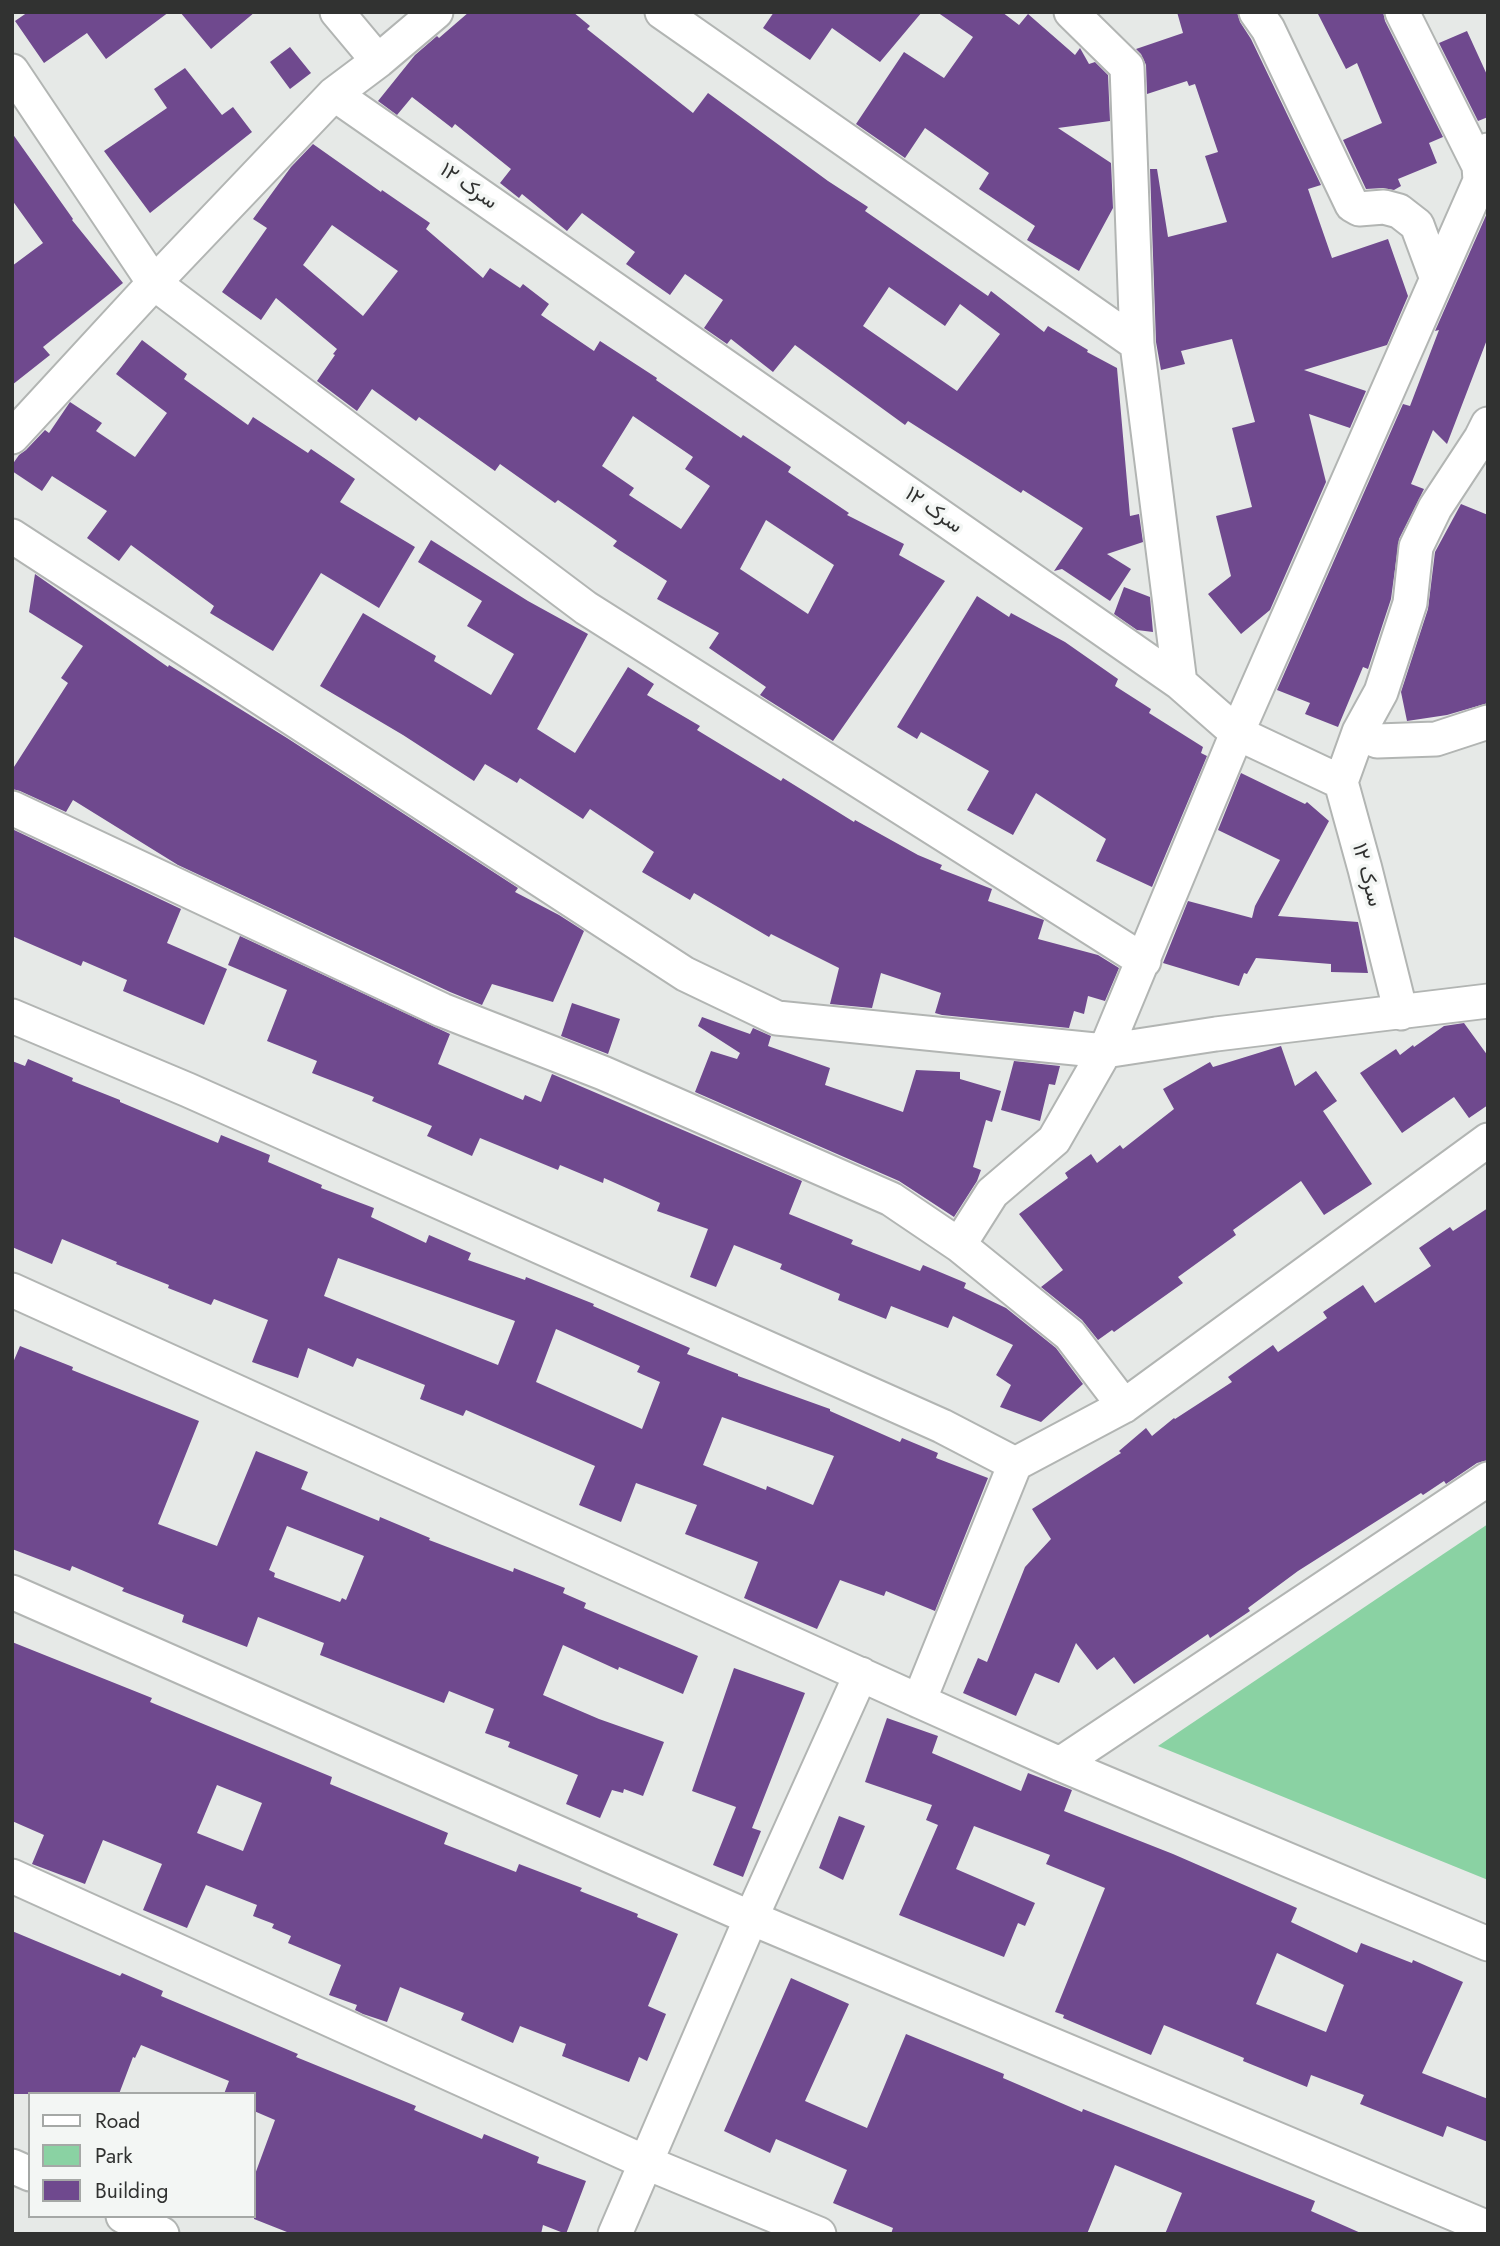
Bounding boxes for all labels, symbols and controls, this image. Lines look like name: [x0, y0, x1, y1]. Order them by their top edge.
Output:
street label: سرک ۱۲: [434, 158, 502, 216]
street label: سرک ۱۲: [899, 482, 967, 540]
street label: سرک ۱۲: [1345, 841, 1387, 909]
legend: [28, 2092, 256, 2218]
text: Road: [95, 2106, 140, 2136]
text: Park: [95, 2141, 132, 2171]
text: Building: [95, 2176, 168, 2206]

